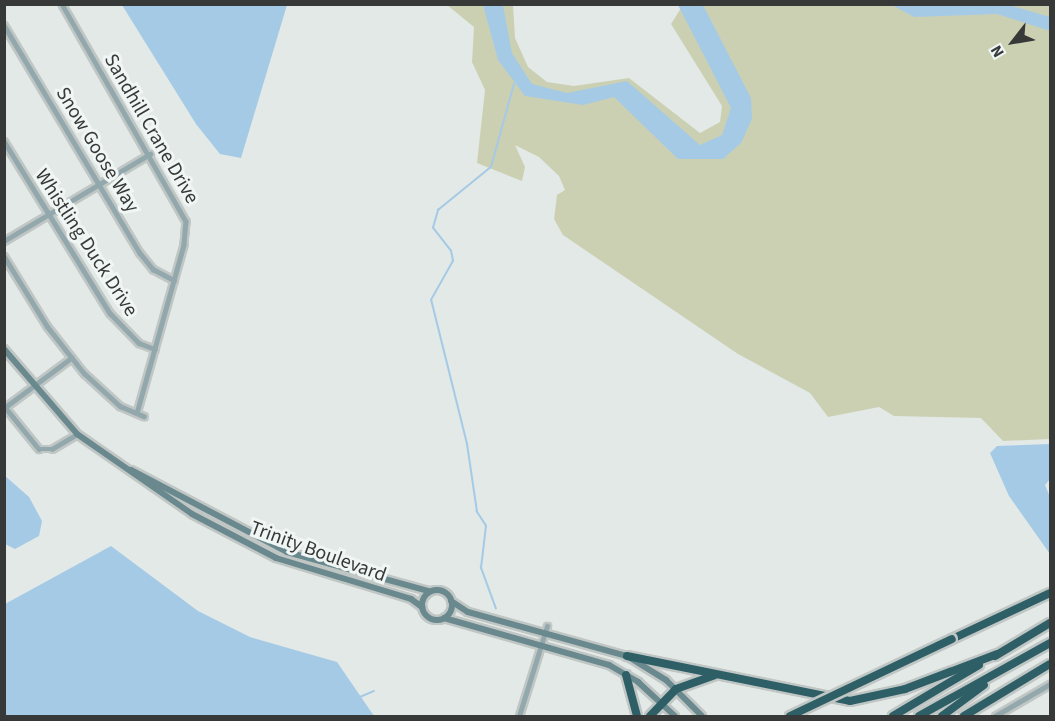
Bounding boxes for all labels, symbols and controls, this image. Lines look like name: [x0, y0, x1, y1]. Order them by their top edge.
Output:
north arrow: [983, 12, 1043, 72]
text: N: [985, 41, 1010, 62]
street label: Sandhill Crane Drive: [98, 50, 204, 208]
street label: Snow Goose Way: [50, 83, 144, 217]
street label: Whistling Duck Drive: [29, 165, 143, 321]
street label: Trinity Boulevard: [247, 516, 389, 588]

